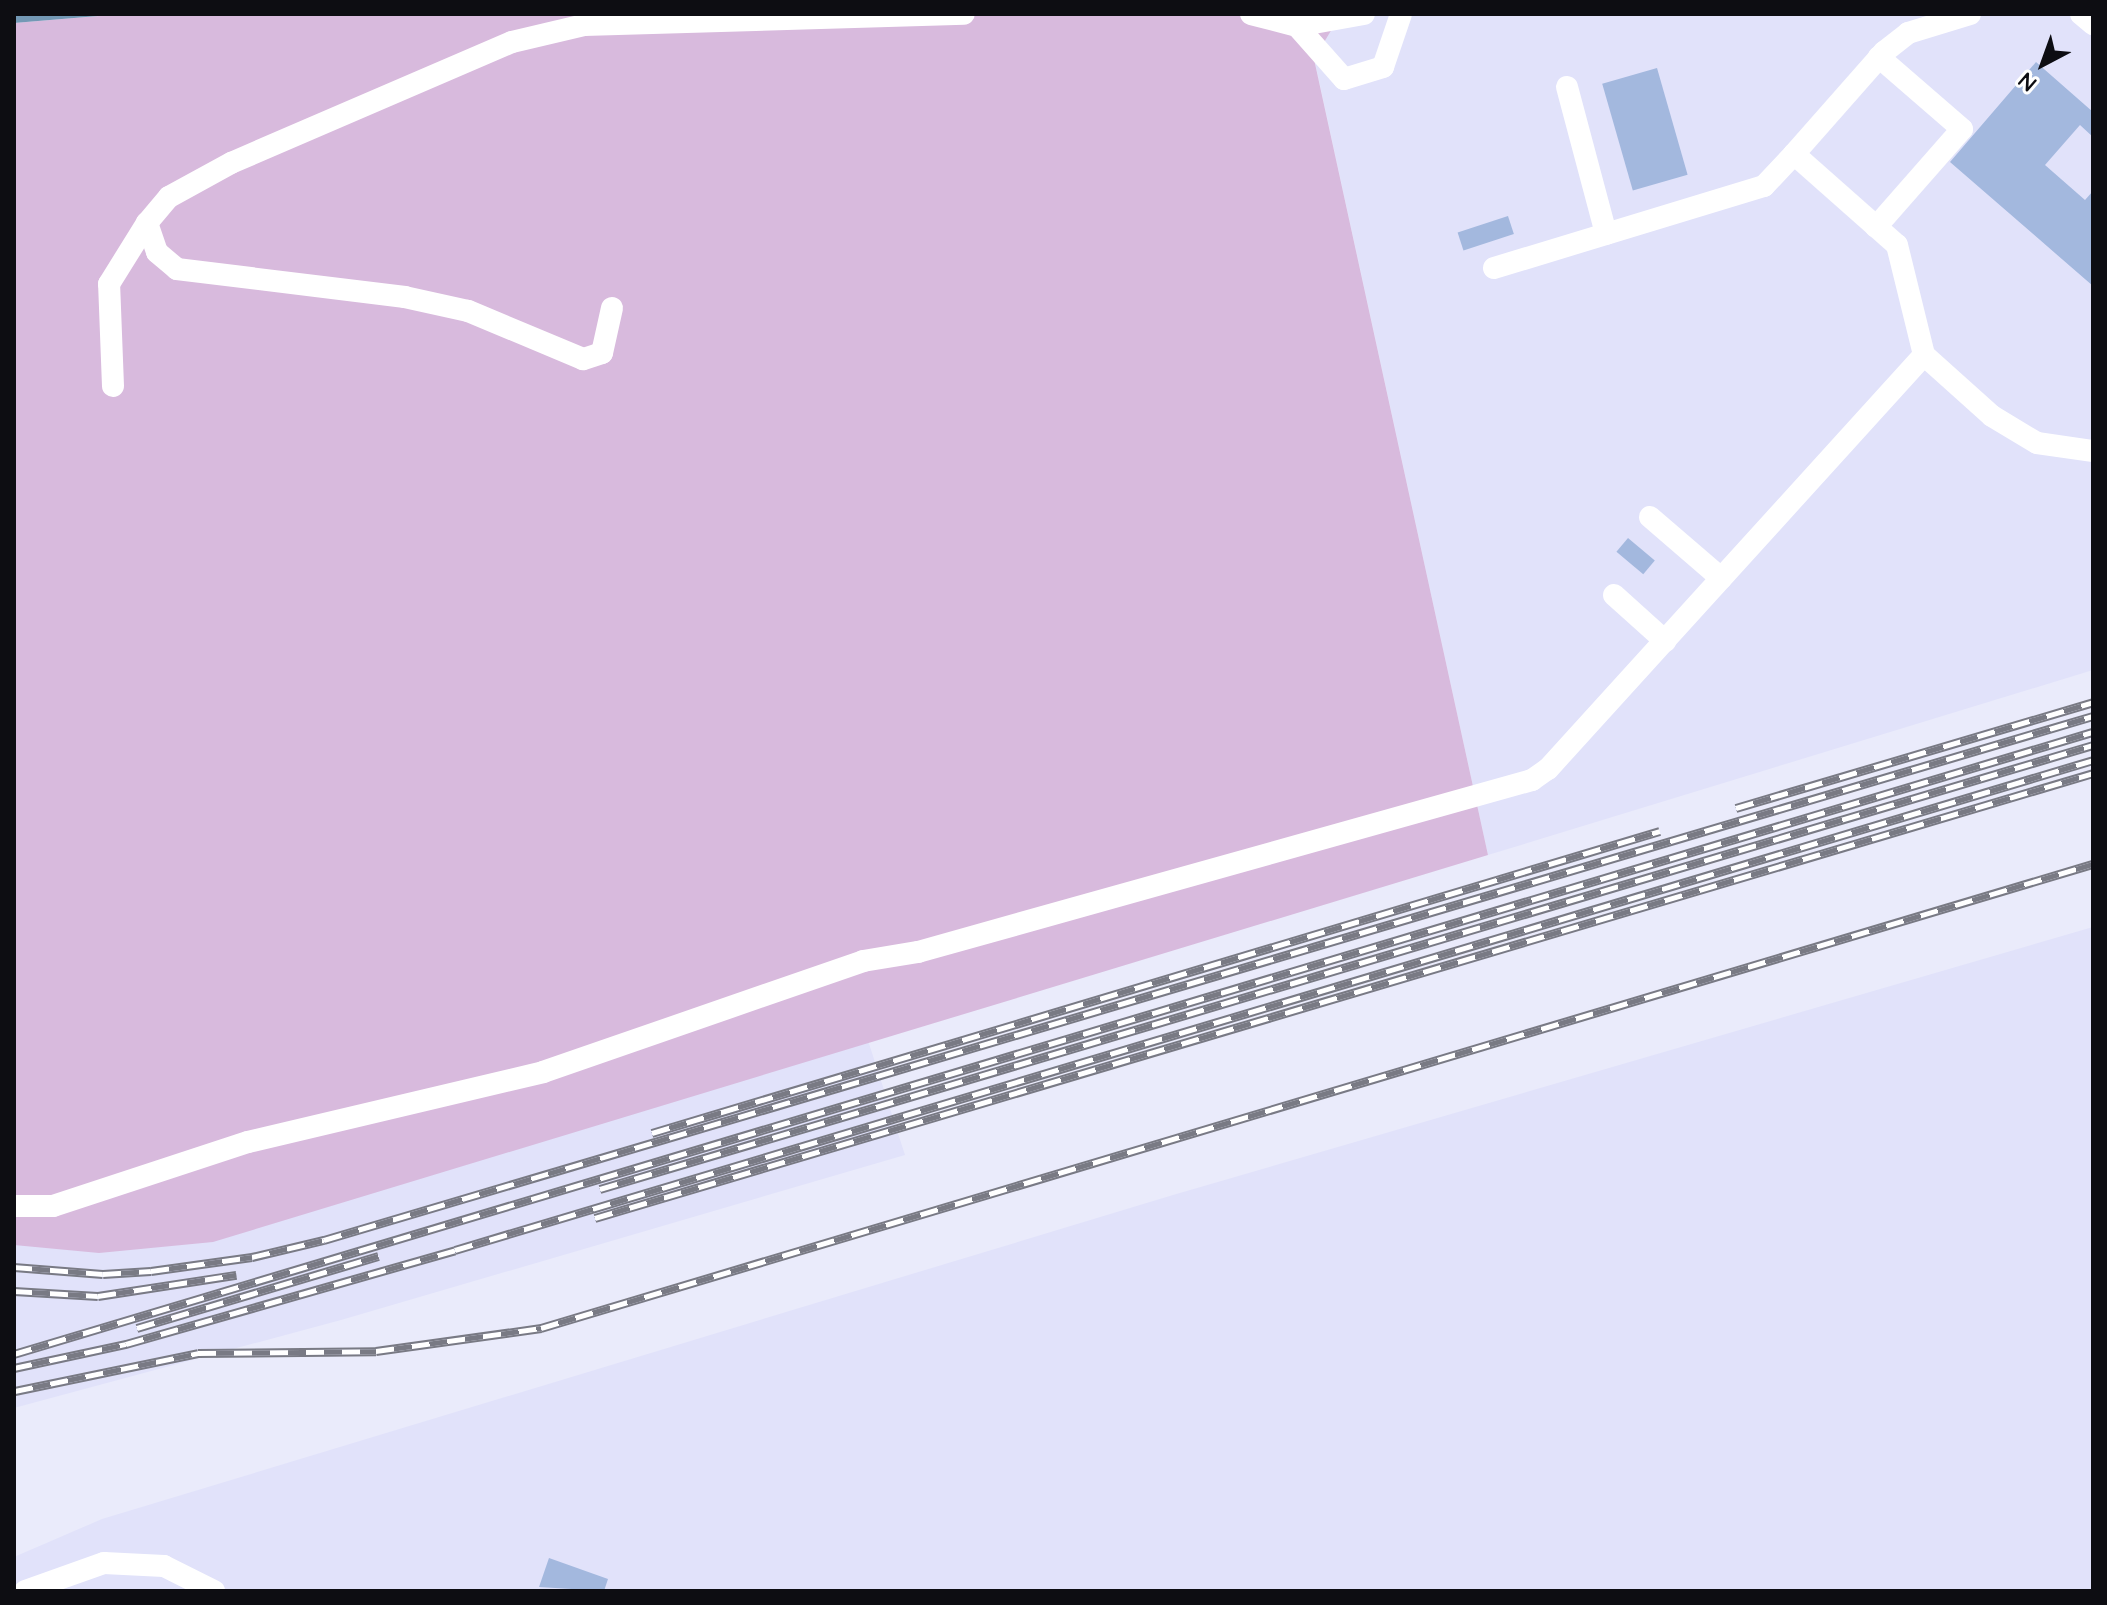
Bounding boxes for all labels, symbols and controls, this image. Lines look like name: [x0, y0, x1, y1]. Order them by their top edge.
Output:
north arrow: [2003, 24, 2083, 104]
text: N: [2012, 66, 2043, 98]

